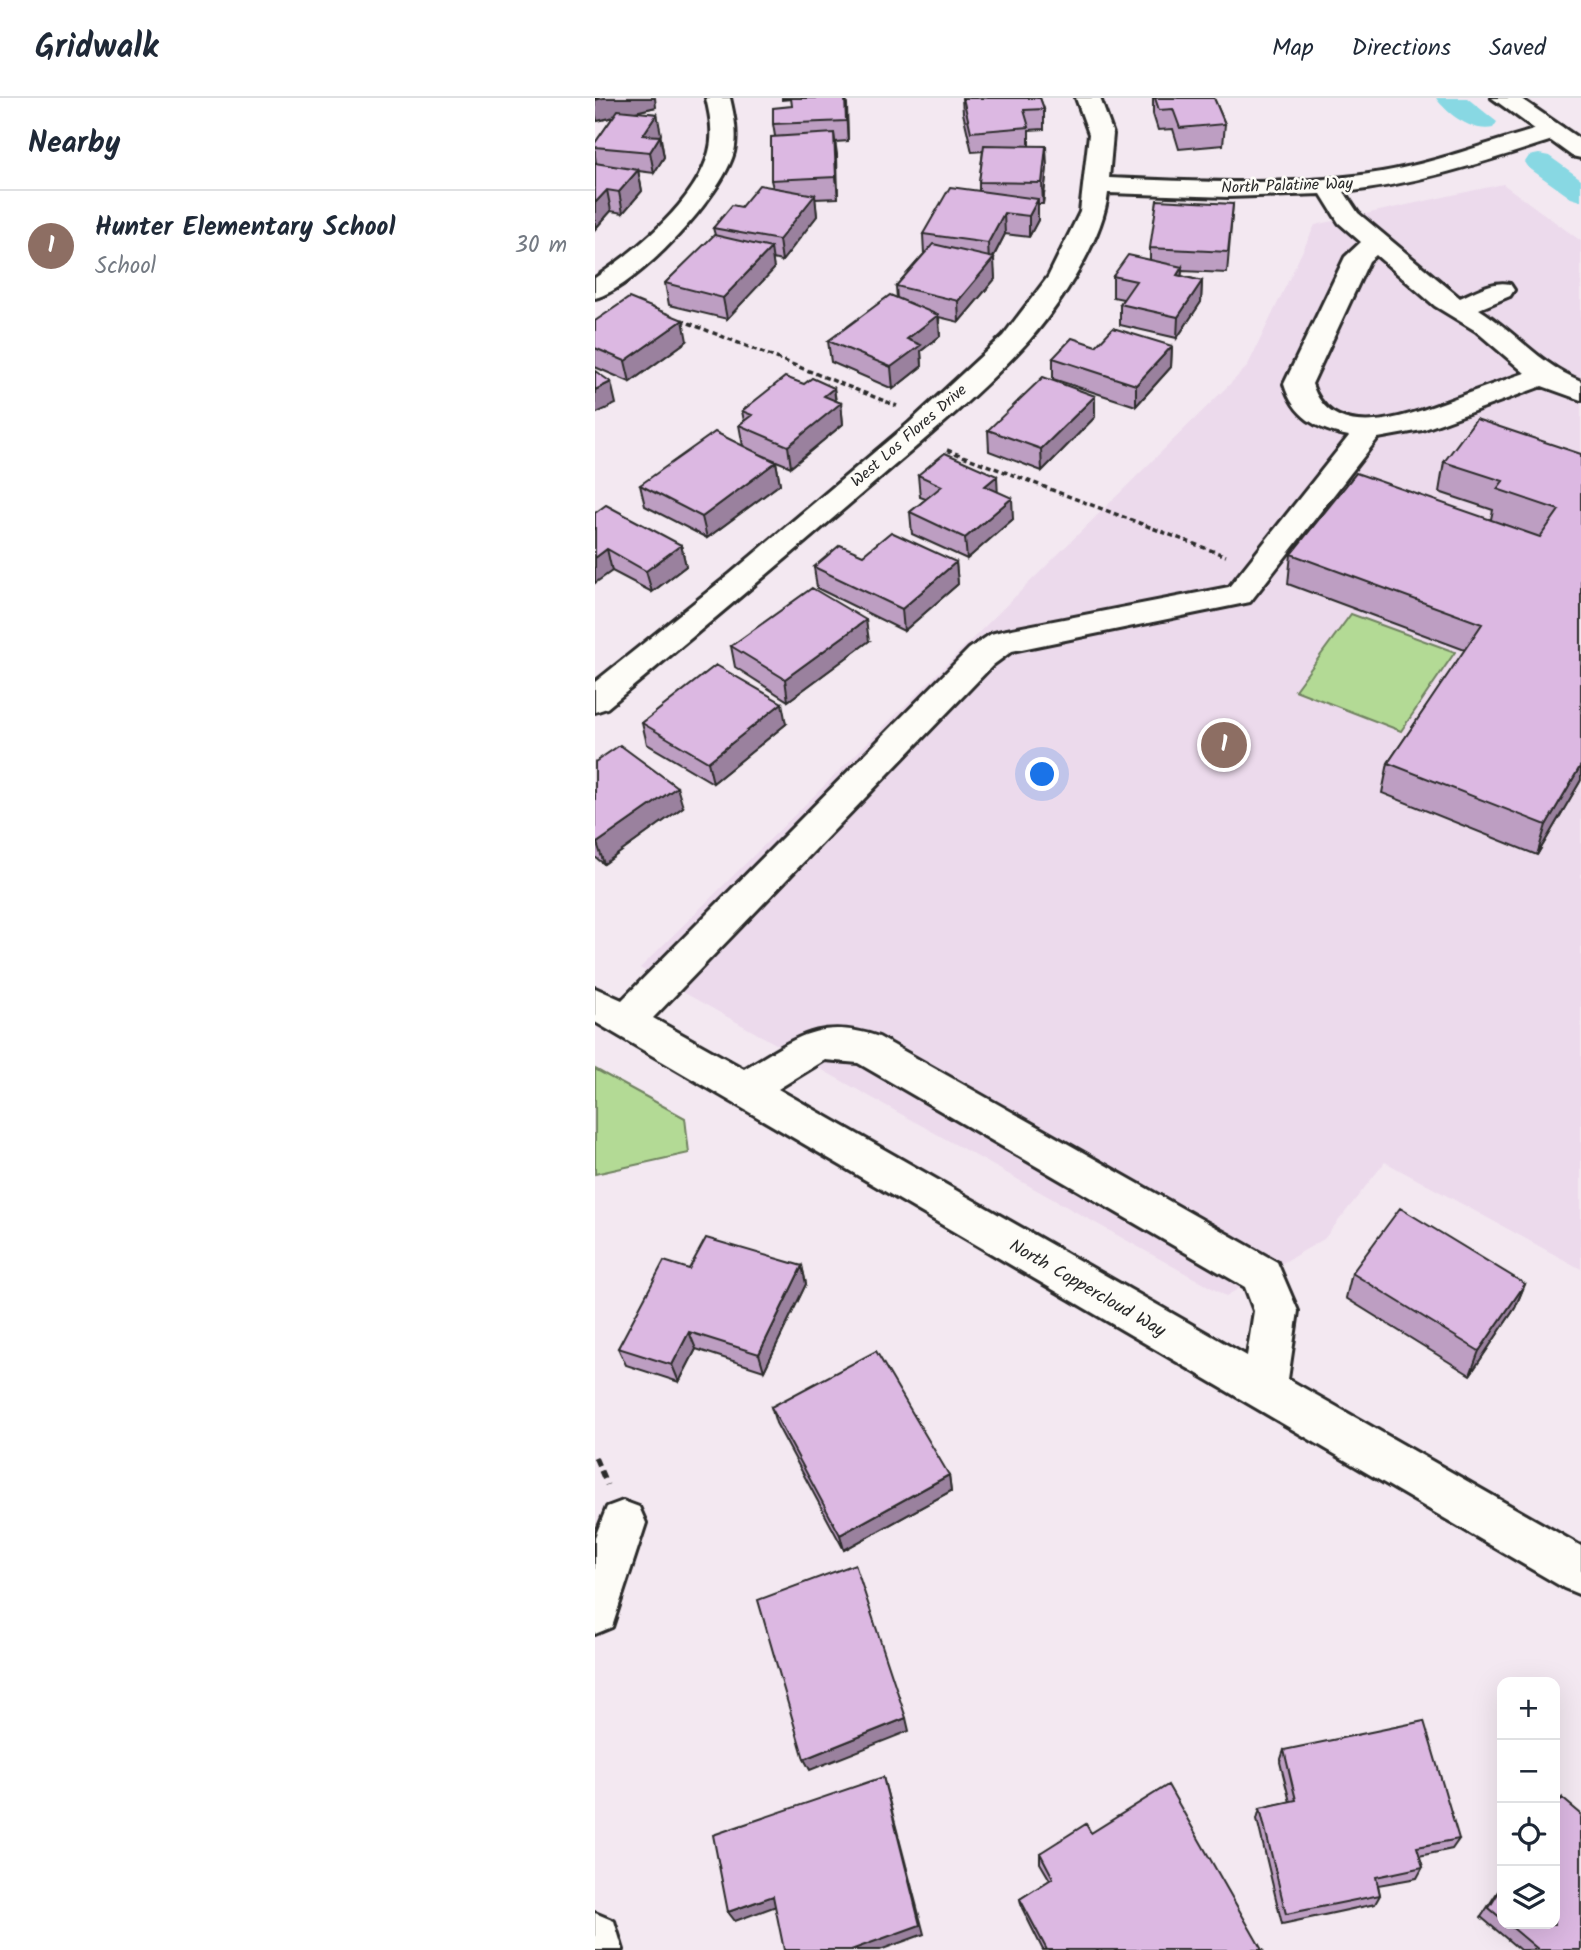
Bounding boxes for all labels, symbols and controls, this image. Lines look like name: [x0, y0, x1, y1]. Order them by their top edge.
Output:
text: Gridwalk: [35, 22, 158, 75]
text: Map: [1272, 29, 1314, 68]
text: Directions: [1352, 29, 1451, 68]
text: Saved: [1489, 29, 1546, 68]
text: Nearby: [28, 120, 120, 168]
street label: North Palatine Way: [1221, 171, 1354, 201]
text: Hunter Elementary School: [95, 207, 395, 249]
text: 1: [48, 228, 54, 264]
text: 30 m: [515, 228, 567, 264]
text: School: [95, 249, 156, 285]
street label: West Los Flores Drive: [845, 378, 973, 494]
pin: 1: [1201, 719, 1247, 771]
your location: [1025, 757, 1059, 791]
street label: North Coppercloud Way: [1003, 1232, 1171, 1346]
map controls: [1497, 1677, 1560, 1929]
button: +: [1497, 1677, 1560, 1740]
button: −: [1497, 1740, 1560, 1803]
button: locate: [1497, 1803, 1560, 1866]
button: layers: [1497, 1866, 1560, 1929]

